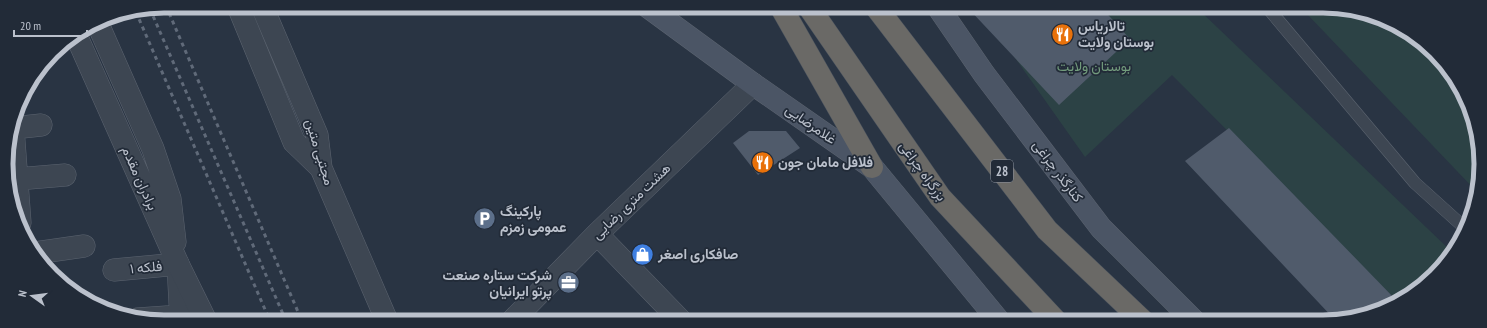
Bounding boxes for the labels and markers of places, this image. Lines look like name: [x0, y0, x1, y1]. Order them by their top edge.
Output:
place label: تالاریاس بوستان ولایت: [1078, 17, 1154, 51]
restaurant icon: تالاریاس بوستان ولایت: [1050, 21, 1076, 47]
restaurant icon: فلافل مامان جون: [750, 149, 776, 175]
place label: فلافل مامان جون: [778, 153, 873, 171]
place label: پارکینگ عمومی زمزم: [500, 202, 566, 236]
parking icon: پارکینگ عمومی زمزم: [472, 206, 498, 232]
shop icon: صافکاری اصغر: [629, 241, 655, 267]
place label: صافکاری اصغر: [657, 245, 738, 263]
place label: شرکت ستاره صنعت پرتو ایرانیان: [442, 266, 552, 301]
office icon: شرکت ستاره صنعت پرتو ایرانیان: [555, 270, 581, 296]

